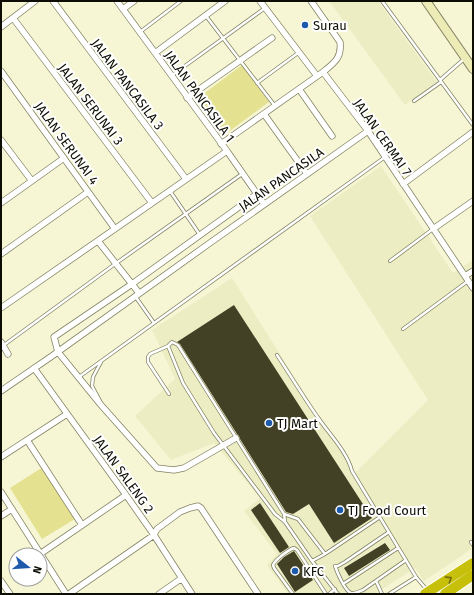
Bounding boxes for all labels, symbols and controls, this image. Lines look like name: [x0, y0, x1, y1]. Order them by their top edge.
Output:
place label: Surau: [313, 18, 347, 33]
marker: Surau: [300, 20, 310, 30]
street label: JALAN PANCASILA 3: [88, 36, 167, 133]
street label: JALAN PANCASILA 1: [161, 48, 238, 145]
street label: JALAN SERUNAI 3: [55, 61, 126, 148]
street label: JALAN CERMAI 7: [351, 96, 415, 179]
street label: JALAN SERUNAI 4: [32, 99, 102, 188]
street label: JALAN PANCASILA: [236, 144, 327, 214]
place label: TJ Mart: [277, 416, 318, 431]
marker: TJ Mart: [264, 418, 274, 428]
street label: JALAN SALENG 2: [90, 432, 157, 516]
place label: TJ Food Court: [348, 503, 426, 518]
marker: TJ Food Court: [335, 505, 345, 515]
north arrow: [8, 547, 48, 587]
text: N: [30, 564, 44, 575]
place label: KFC: [303, 564, 325, 579]
marker: KFC: [290, 566, 300, 576]
one-way arrow: [445, 576, 452, 583]

